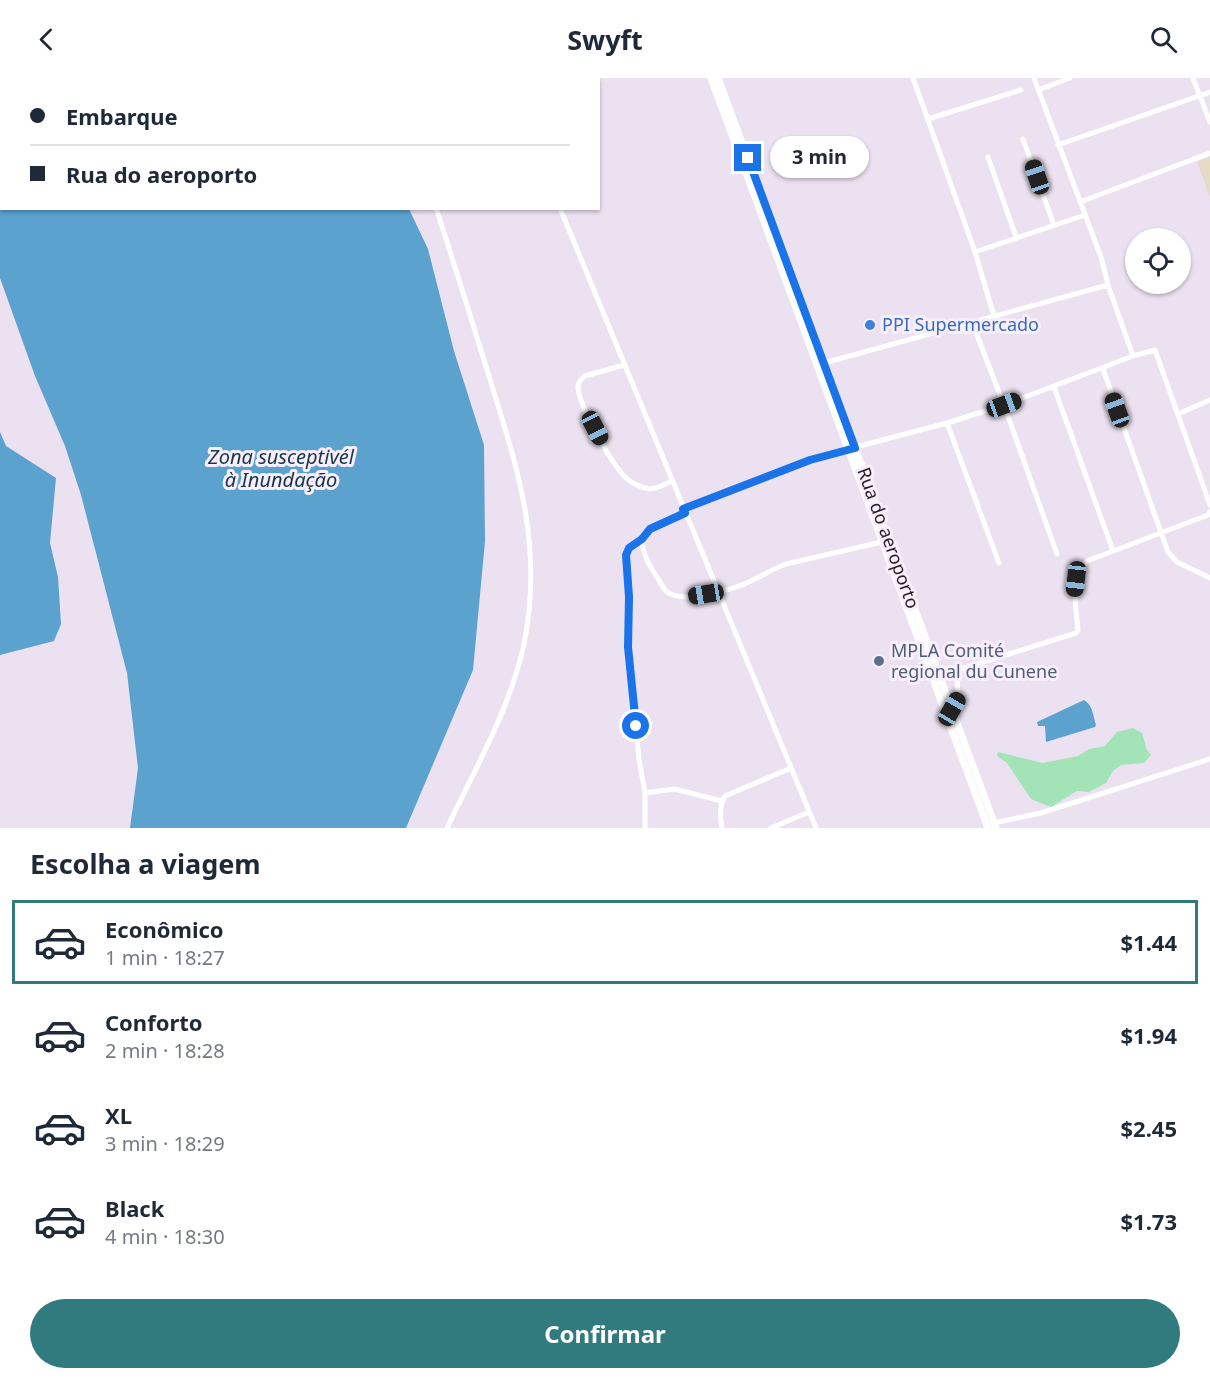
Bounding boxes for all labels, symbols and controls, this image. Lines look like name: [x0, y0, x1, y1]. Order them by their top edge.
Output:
text: Swyft: [567, 21, 643, 58]
icon: back: [30, 23, 63, 56]
icon: search: [1147, 23, 1180, 56]
text: Embarque: [66, 101, 178, 131]
callout: 3 min: [769, 137, 868, 179]
text: 3 min: [792, 143, 847, 170]
route end: [734, 144, 761, 171]
car: [1023, 157, 1051, 197]
text: Rua do aeroporto: [66, 159, 257, 189]
map controls: [1125, 228, 1191, 294]
button: locate: [1125, 228, 1191, 294]
place label: PPI Supermercado: [882, 312, 1039, 336]
marker: PPI Supermercado: [863, 318, 877, 332]
car: [984, 390, 1024, 420]
car: [1102, 390, 1132, 430]
car: [579, 408, 611, 448]
water label: Zona susceptivél à Inundação: [207, 443, 355, 493]
street label: Rua do aeroporto: [852, 464, 926, 612]
car: [1065, 560, 1087, 598]
car: [687, 582, 725, 606]
place label: MPLA Comité regional du Cunene: [891, 638, 1057, 683]
marker: MPLA Comité regional du Cunene: [872, 654, 886, 668]
car: [935, 689, 969, 729]
route start: [622, 712, 649, 739]
text: Escolha a viagem: [30, 845, 261, 882]
text: Econômico: [105, 914, 224, 944]
icon: car: [33, 915, 87, 969]
text: $1.44: [1120, 927, 1177, 957]
text: 1 min · 18:27: [105, 944, 225, 971]
text: Conforto: [105, 1007, 203, 1037]
icon: car: [33, 1008, 87, 1062]
text: $1.94: [1120, 1020, 1177, 1050]
text: 2 min · 18:28: [105, 1037, 225, 1064]
text: XL: [105, 1100, 132, 1130]
icon: car: [33, 1101, 87, 1155]
text: $2.45: [1120, 1113, 1177, 1143]
text: 3 min · 18:29: [105, 1130, 225, 1157]
text: Black: [105, 1193, 164, 1223]
icon: car: [33, 1194, 87, 1248]
text: $1.73: [1120, 1206, 1177, 1236]
text: 4 min · 18:30: [105, 1223, 225, 1250]
button: Confirmar: [30, 1299, 1180, 1368]

